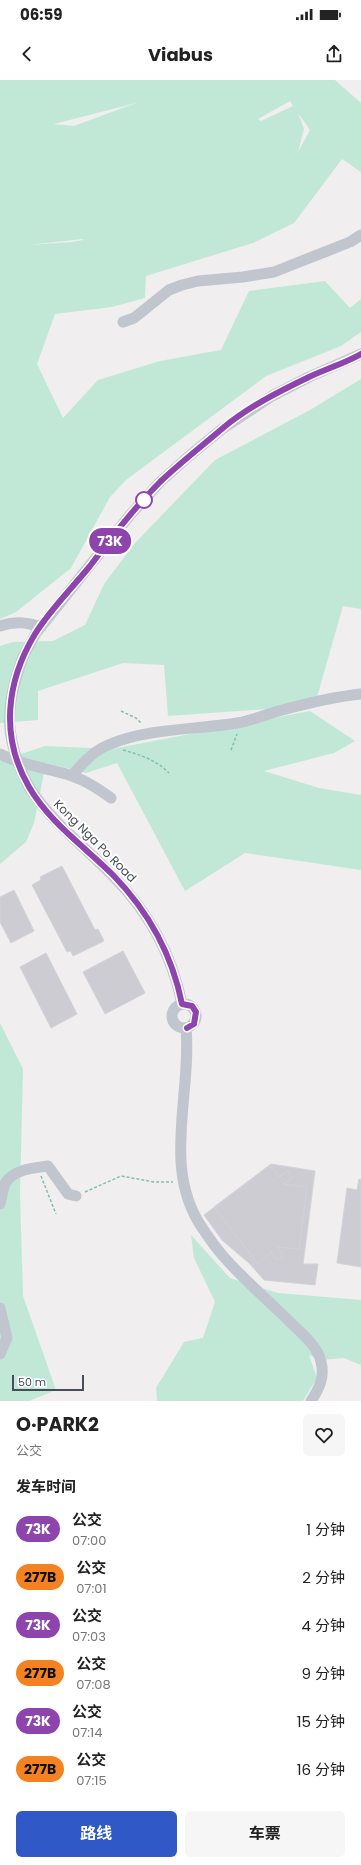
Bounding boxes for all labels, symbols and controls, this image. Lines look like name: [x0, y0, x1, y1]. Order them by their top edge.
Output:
text: 06:59: [20, 4, 63, 25]
text: Viabus: [148, 42, 213, 67]
icon: back: [16, 43, 38, 65]
icon: share: [323, 43, 345, 65]
unlabelled marker: [135, 491, 153, 509]
line badge: 73K: [87, 528, 133, 554]
text: 73K: [97, 531, 123, 551]
street label: Kong Nga Po Road: [50, 795, 141, 886]
scale bar: [12, 1373, 84, 1392]
text: 50 m: [18, 1374, 46, 1390]
text: O·PARK2: [16, 1411, 99, 1438]
button: heart: [303, 1414, 345, 1456]
text: 公交: [16, 1441, 42, 1460]
text: 发车时间: [16, 1476, 76, 1497]
text: 公交: [72, 1509, 102, 1530]
text: 73K: [25, 1519, 51, 1539]
text: 1 分钟: [306, 1519, 345, 1540]
text: 07:00: [72, 1531, 106, 1550]
text: 公交: [76, 1557, 106, 1578]
text: 277B: [24, 1567, 56, 1587]
text: 2 分钟: [302, 1567, 345, 1588]
text: 07:01: [76, 1579, 107, 1598]
text: 公交: [72, 1605, 102, 1626]
text: 73K: [25, 1615, 51, 1635]
text: 4 分钟: [302, 1615, 345, 1636]
text: 07:03: [72, 1627, 106, 1646]
text: 公交: [76, 1653, 106, 1674]
text: 277B: [24, 1663, 56, 1683]
text: 9 分钟: [302, 1663, 345, 1684]
text: 07:08: [76, 1675, 111, 1694]
text: 公交: [72, 1701, 102, 1722]
text: 73K: [25, 1711, 51, 1731]
text: 15 分钟: [297, 1711, 345, 1732]
text: 07:14: [72, 1723, 102, 1742]
text: 公交: [76, 1749, 106, 1770]
text: 277B: [24, 1759, 56, 1779]
text: 16 分钟: [297, 1759, 345, 1780]
text: 07:15: [76, 1771, 107, 1790]
button: 路线: [16, 1811, 177, 1857]
button: 车票: [185, 1811, 345, 1857]

